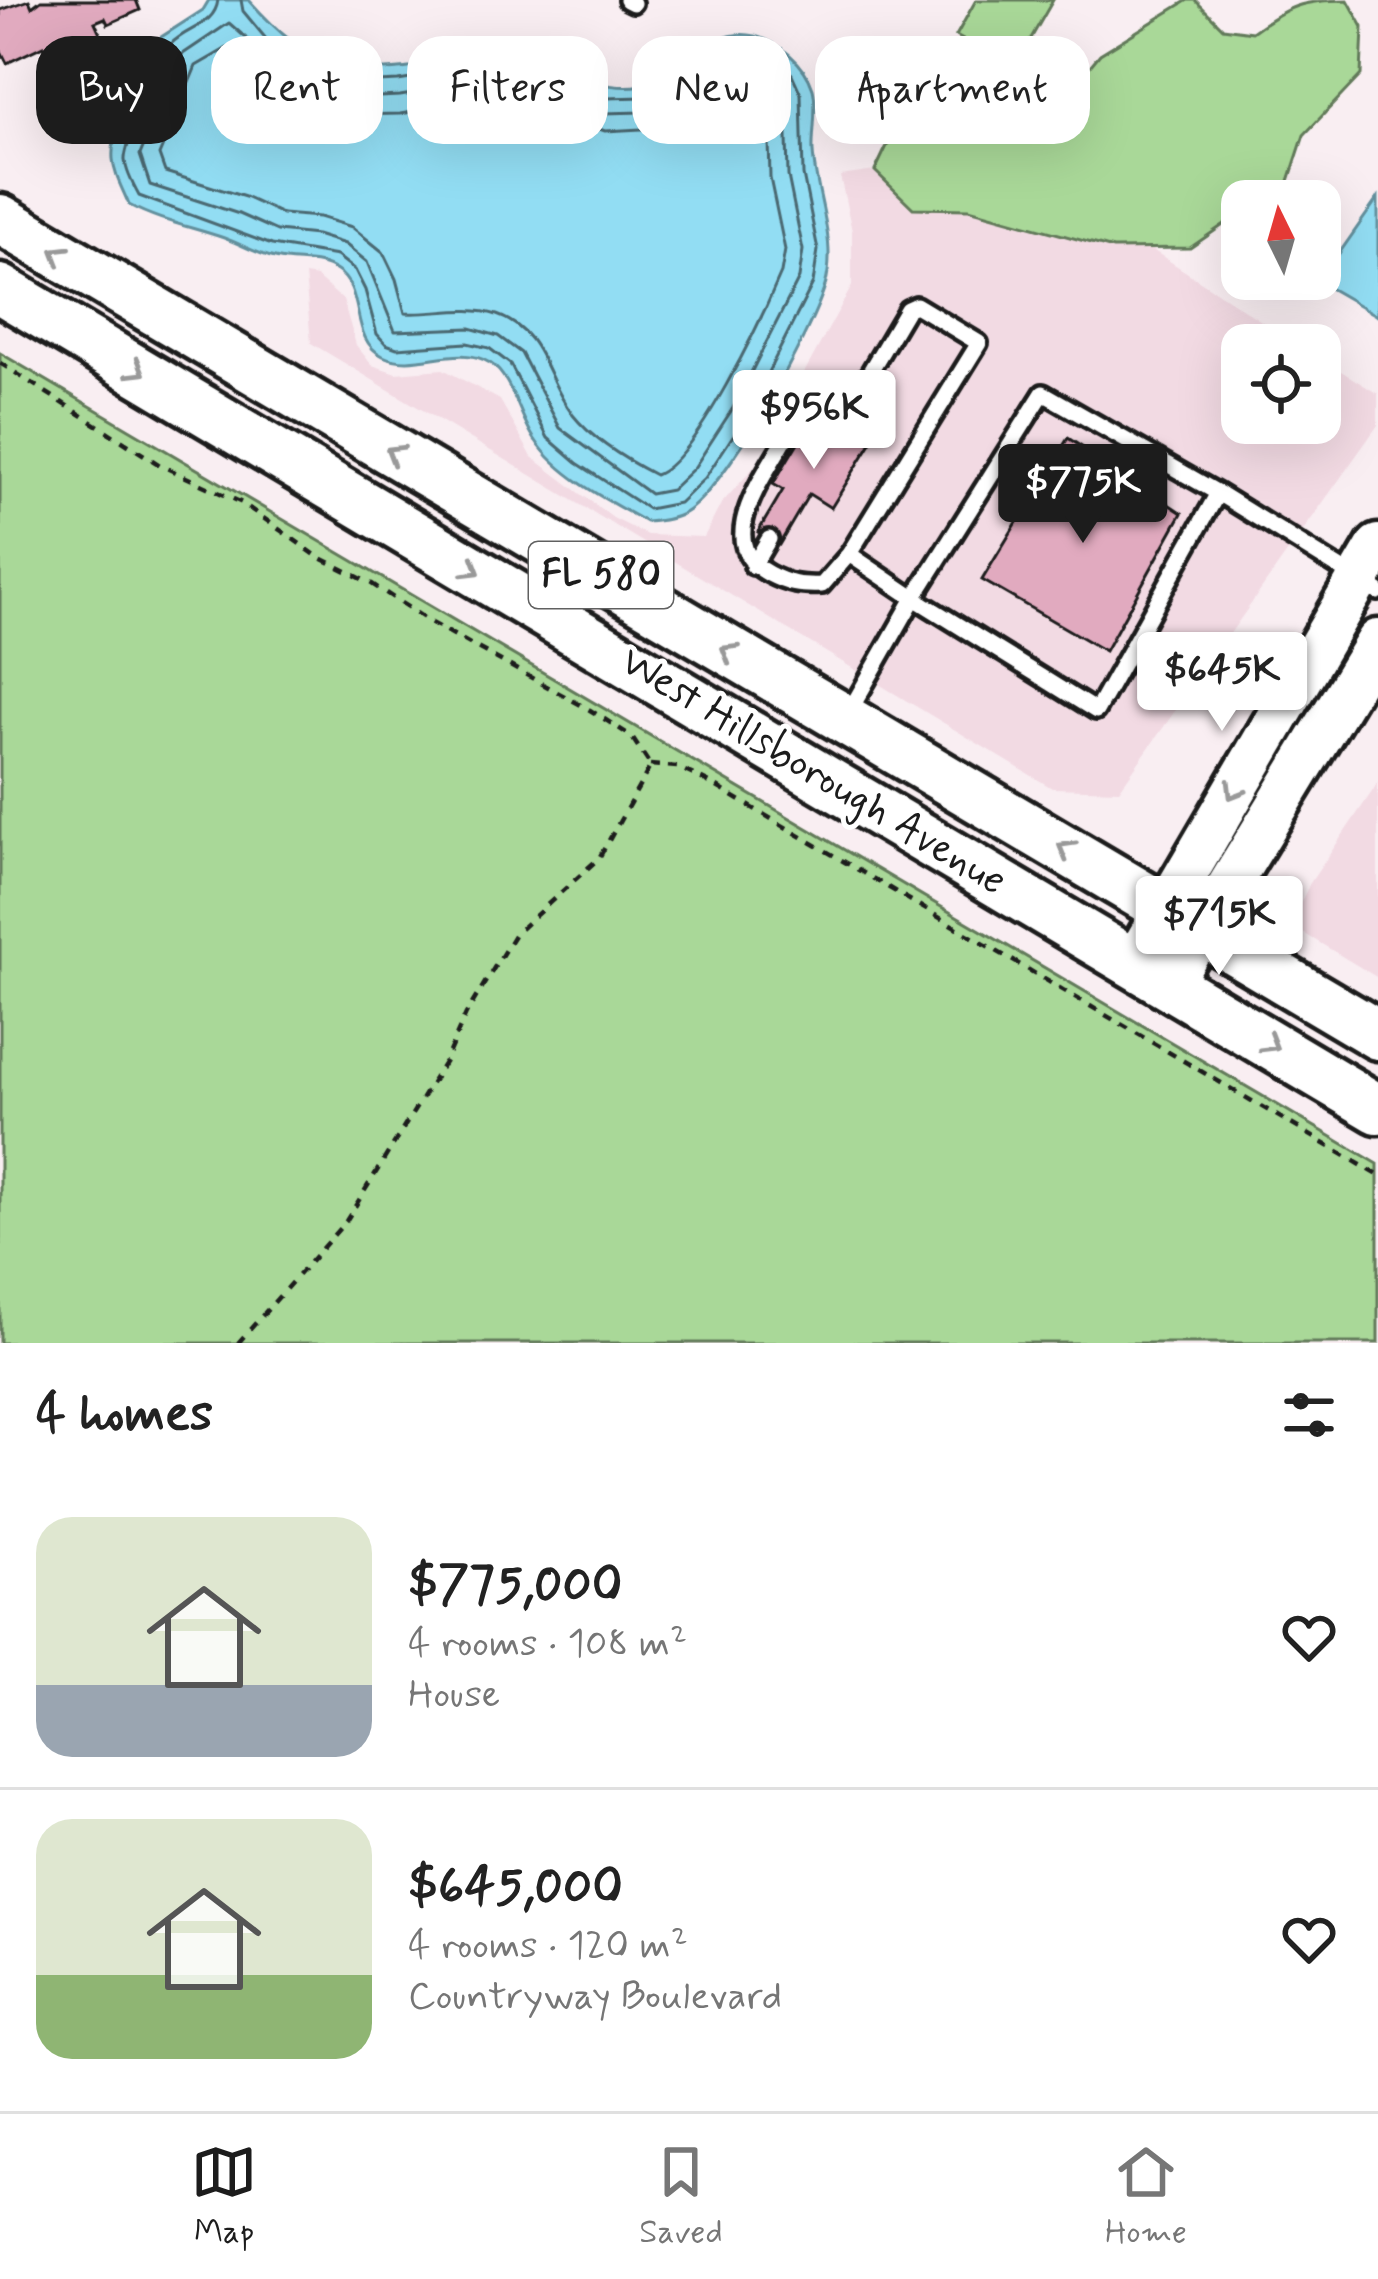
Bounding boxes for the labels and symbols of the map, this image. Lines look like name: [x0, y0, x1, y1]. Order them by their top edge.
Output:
north arrow: [1221, 180, 1341, 300]
one-way arrow: [50, 245, 72, 268]
one-way arrow: [124, 356, 146, 378]
pin: $956K: [730, 370, 898, 472]
one-way arrow: [385, 444, 407, 467]
pin: $775K: [999, 444, 1167, 546]
road number: FL 580: [529, 542, 673, 608]
one-way arrow: [459, 555, 481, 577]
pin: $645K: [1138, 632, 1306, 734]
street label: West Hillsborough Avenue: [610, 635, 1016, 909]
one-way arrow: [721, 643, 742, 666]
one-way arrow: [1225, 778, 1248, 800]
one-way arrow: [1057, 841, 1079, 863]
pin: $715K: [1135, 876, 1303, 978]
one-way arrow: [1257, 1030, 1279, 1052]

